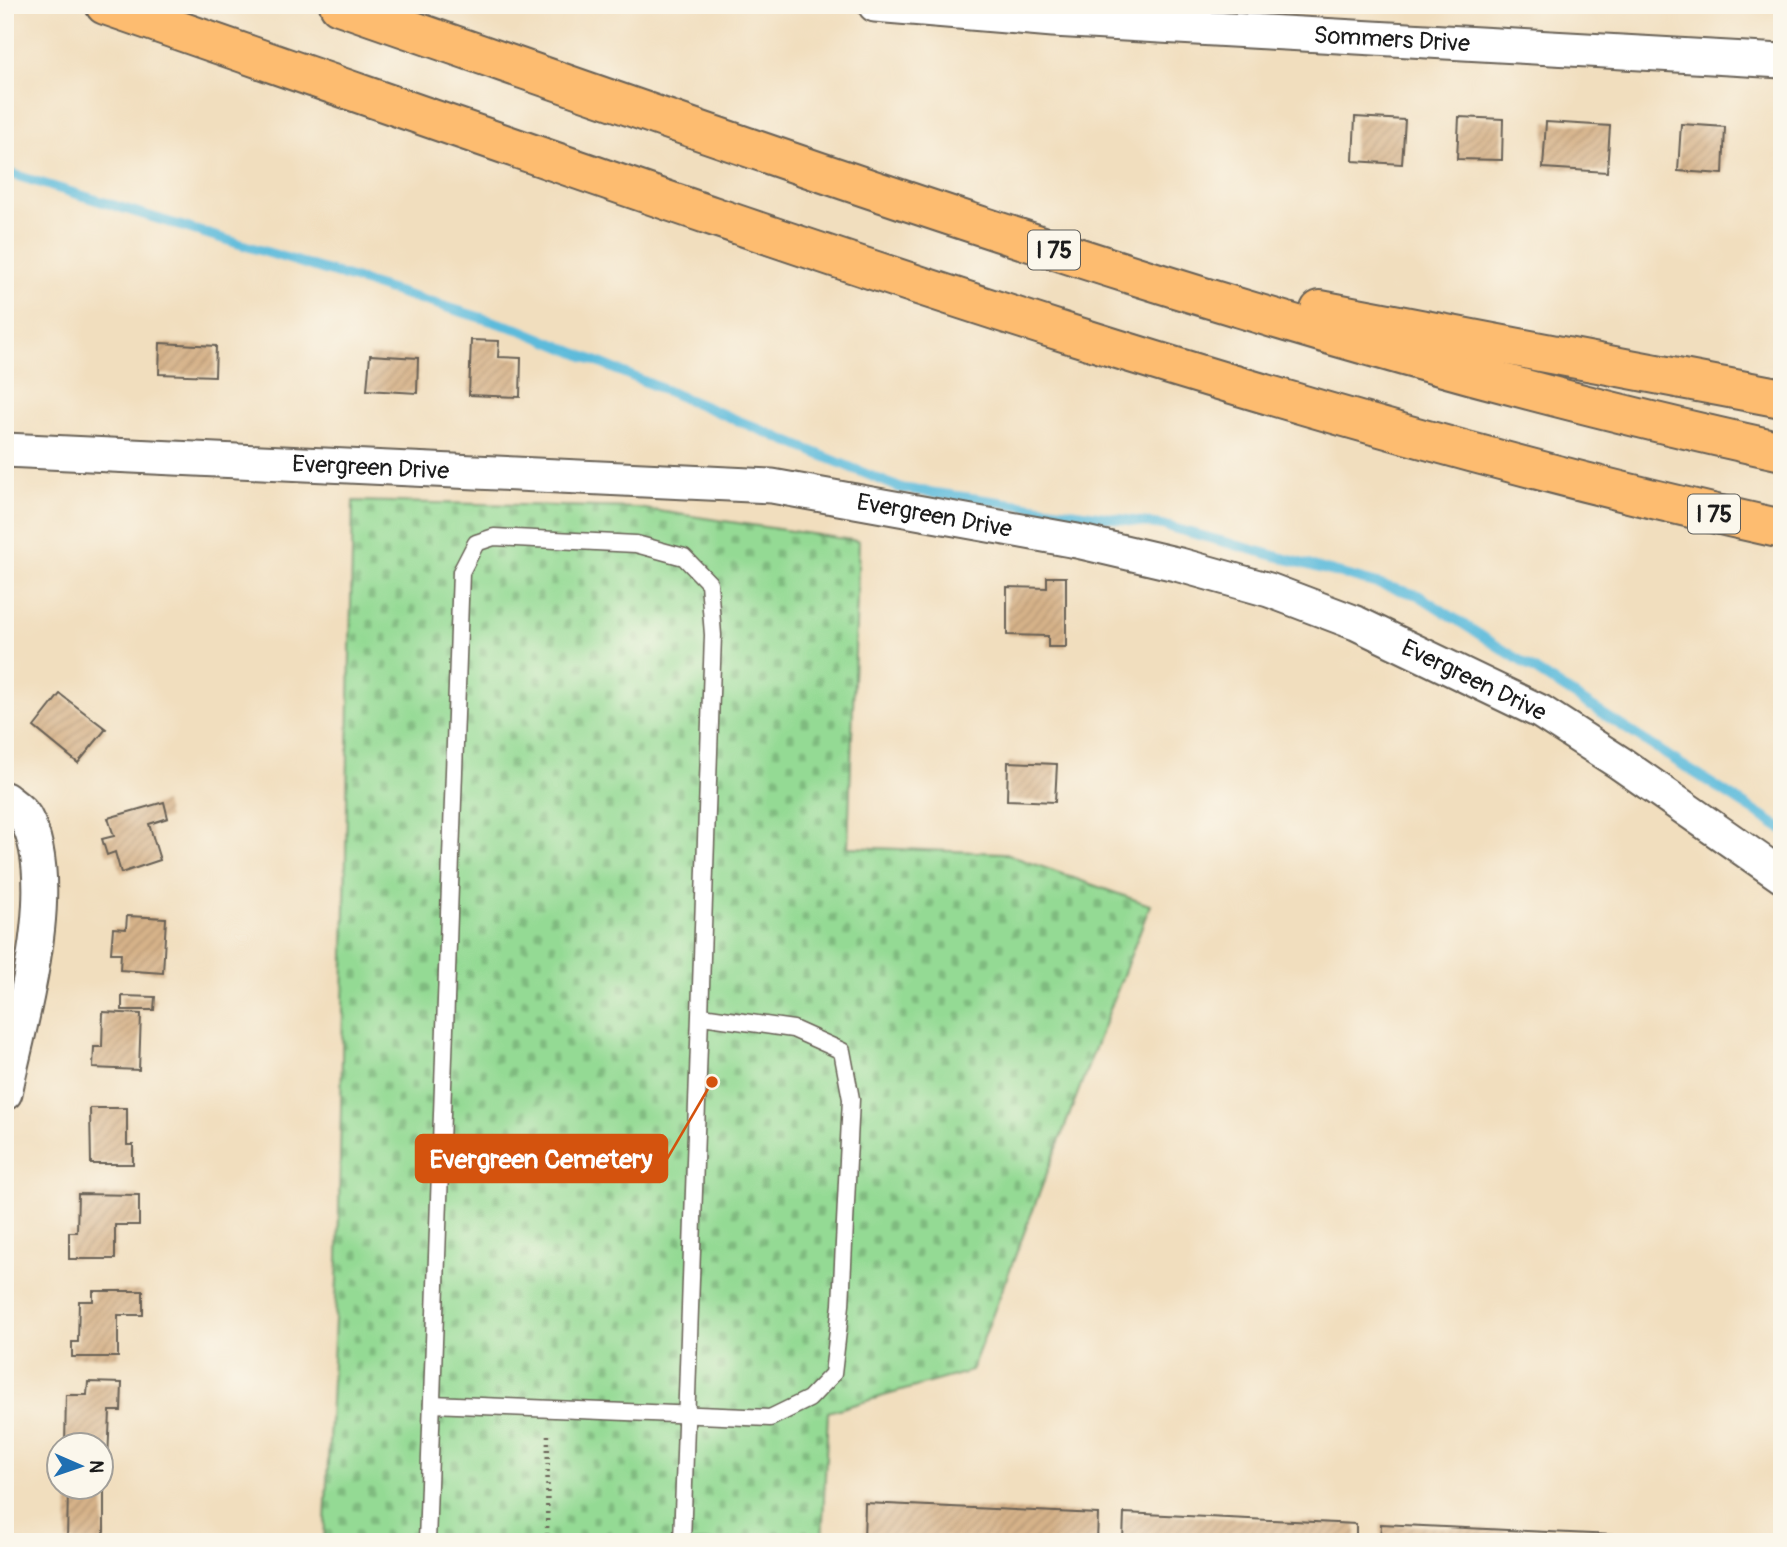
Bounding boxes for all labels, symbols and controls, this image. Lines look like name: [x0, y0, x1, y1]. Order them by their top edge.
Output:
street label: Sommers Drive: [1313, 21, 1471, 58]
road number: I 75: [1028, 230, 1080, 270]
street label: Evergreen Drive: [291, 449, 450, 486]
street label: Evergreen Drive: [855, 488, 1015, 544]
road number: I 75: [1688, 494, 1740, 534]
street label: Evergreen Drive: [1397, 633, 1551, 727]
callout: Evergreen Cemetery: [416, 1135, 667, 1182]
text: Evergreen Cemetery: [430, 1144, 653, 1176]
north arrow: [46, 1432, 116, 1502]
text: N: [84, 1460, 108, 1474]

